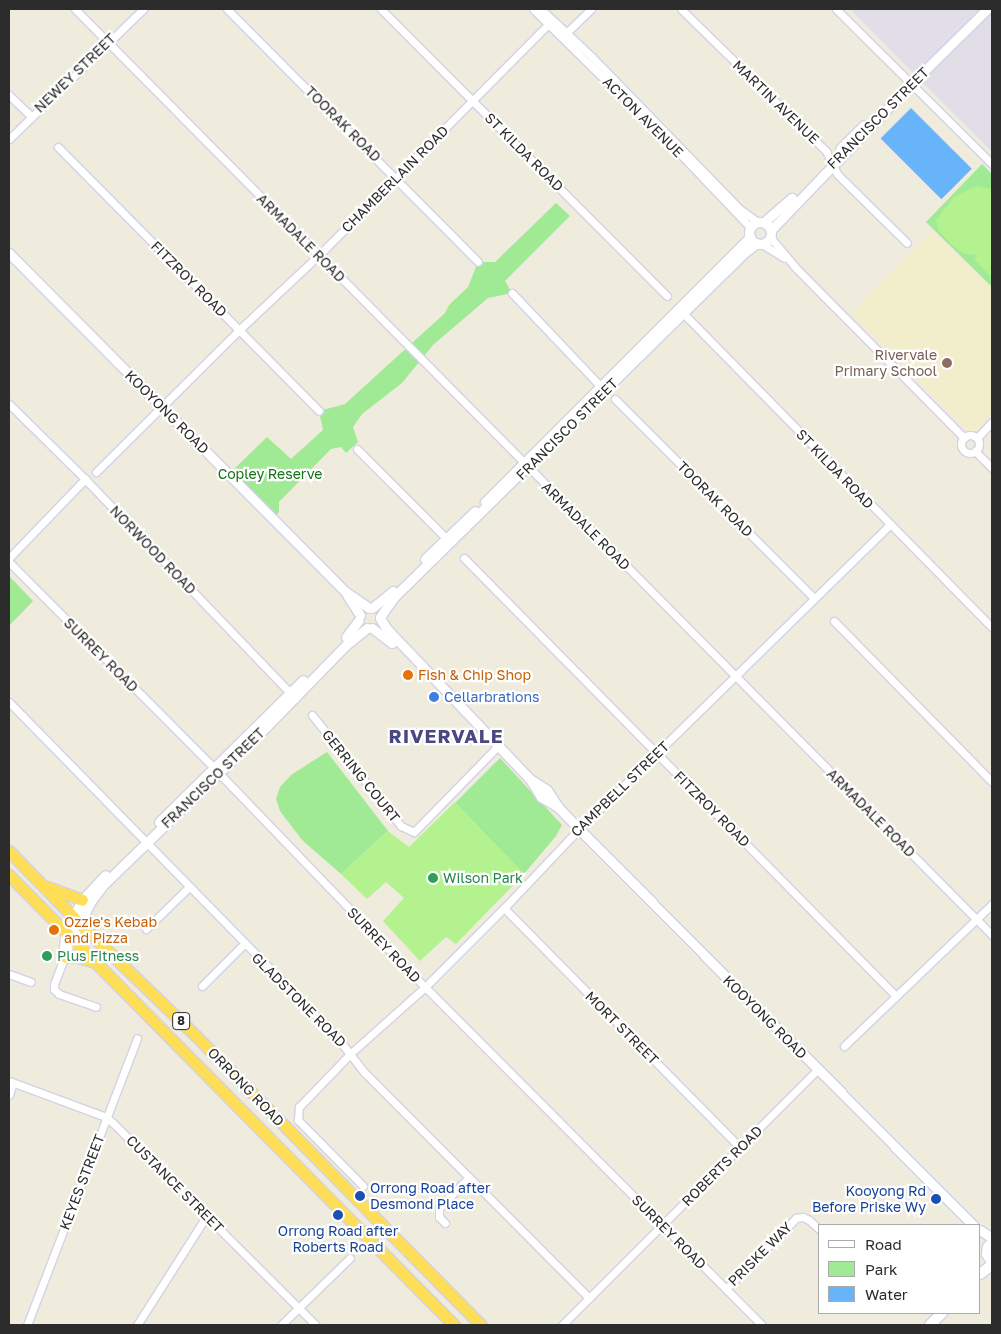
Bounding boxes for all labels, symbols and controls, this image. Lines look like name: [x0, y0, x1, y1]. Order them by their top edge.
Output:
street label: NEWEY STREET: [31, 30, 119, 116]
street label: MARTIN AVENUE: [729, 57, 823, 147]
street label: FRANCISCO STREET: [824, 64, 932, 172]
street label: ACTON AVENUE: [599, 73, 687, 161]
street label: TOORAK ROAD: [302, 83, 384, 165]
street label: ST KILDA ROAD: [481, 109, 567, 195]
street label: CHAMBERLAIN ROAD: [338, 122, 452, 236]
street label: ARMADALE ROAD: [253, 190, 349, 286]
street label: FITZROY ROAD: [148, 238, 230, 320]
place label: Rivervale Primary School: [835, 347, 937, 380]
marker: Rivervale Primary School: [941, 357, 953, 369]
street label: KOOYONG ROAD: [122, 367, 212, 457]
street label: FRANCISCO STREET: [513, 375, 621, 483]
street label: ST KILDA ROAD: [793, 426, 877, 512]
street label: TOORAK ROAD: [674, 458, 756, 540]
park label: Copley Reserve: [218, 466, 322, 482]
street label: ARMADALE ROAD: [538, 478, 634, 574]
street label: NORWOOD ROAD: [106, 502, 200, 598]
street label: SURREY ROAD: [60, 614, 142, 696]
place label: Fish & Chip Shop: [418, 667, 531, 683]
marker: Fish & Chip Shop: [402, 669, 414, 681]
place label: Cellarbrations: [444, 689, 539, 705]
marker: Cellarbrations: [428, 691, 440, 703]
street label: FRANCISCO STREET: [158, 724, 268, 832]
district label: RIVERVALE: [387, 725, 505, 747]
street label: GERRING COURT: [319, 726, 403, 826]
street label: CAMPBELL STREET: [567, 738, 673, 840]
street label: ARMADALE ROAD: [823, 765, 919, 861]
street label: FITZROY ROAD: [671, 768, 753, 850]
place label: Wilson Park: [443, 870, 523, 886]
marker: Wilson Park: [427, 872, 439, 884]
street label: SURREY ROAD: [344, 904, 424, 986]
place label: Ozzie's Kebab and Pizza: [64, 914, 157, 946]
marker: Ozzie's Kebab and Pizza: [48, 924, 60, 936]
place label: Plus Fitness: [57, 948, 139, 964]
street label: GLADSTONE ROAD: [248, 949, 350, 1051]
marker: Plus Fitness: [41, 950, 53, 962]
street label: KOOYONG ROAD: [720, 972, 810, 1062]
street label: MORT STREET: [582, 988, 662, 1068]
road number: 8: [171, 1011, 191, 1030]
street label: ORRONG ROAD: [204, 1044, 288, 1130]
street label: ROBERTS ROAD: [678, 1122, 766, 1210]
street label: KEYES STREET: [56, 1132, 108, 1232]
street label: CUSTANCE STREET: [123, 1132, 227, 1236]
place label: Orrong Road after Desmond Place: [370, 1180, 490, 1212]
place label: Kooyong Rd Before Priske Wy: [812, 1183, 926, 1216]
marker: Orrong Road after Desmond Place: [354, 1190, 366, 1202]
street label: SURREY ROAD: [628, 1191, 710, 1273]
marker: Kooyong Rd Before Priske Wy: [930, 1193, 942, 1205]
marker: Orrong Road after Roberts Road: [332, 1209, 344, 1221]
street label: PRISKE WAY: [725, 1219, 795, 1289]
place label: Orrong Road after Roberts Road: [278, 1223, 398, 1256]
legend: [818, 1224, 981, 1314]
text: Road: [865, 1235, 902, 1253]
text: Park: [865, 1260, 897, 1278]
text: Water: [865, 1285, 908, 1303]

